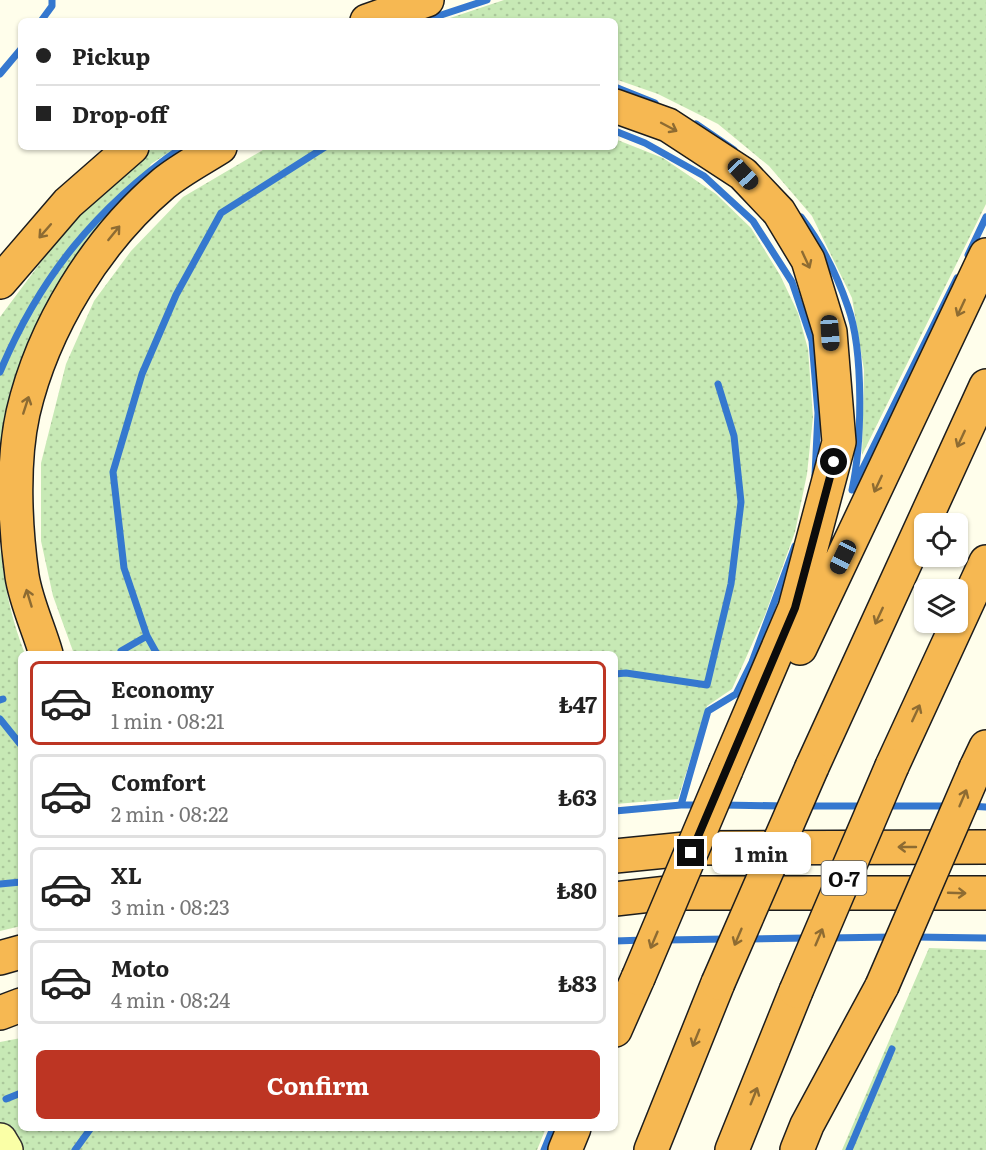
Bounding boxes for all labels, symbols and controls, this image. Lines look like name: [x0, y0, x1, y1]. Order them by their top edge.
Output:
text: Pickup: [72, 39, 150, 72]
text: Drop-off: [72, 97, 168, 130]
one-way arrow: [660, 122, 678, 133]
car: [724, 155, 762, 193]
one-way arrow: [38, 223, 51, 239]
one-way arrow: [108, 225, 121, 241]
one-way arrow: [801, 250, 813, 268]
one-way arrow: [954, 298, 966, 316]
car: [820, 314, 840, 352]
one-way arrow: [21, 396, 32, 415]
one-way arrow: [955, 429, 967, 447]
route start: [820, 448, 847, 475]
one-way arrow: [871, 474, 883, 492]
map controls: [914, 513, 968, 633]
button: locate: [914, 513, 968, 567]
car: [827, 537, 859, 577]
button: layers: [914, 579, 968, 633]
one-way arrow: [23, 589, 34, 608]
one-way arrow: [873, 606, 885, 624]
text: Economy: [111, 672, 214, 705]
icon: car: [39, 676, 93, 730]
text: ₺47: [558, 687, 597, 720]
one-way arrow: [911, 704, 923, 722]
text: 1 min · 08:21: [111, 705, 224, 735]
text: Comfort: [111, 765, 206, 798]
icon: car: [39, 769, 93, 823]
text: ₺63: [558, 780, 597, 813]
one-way arrow: [958, 789, 970, 807]
text: 2 min · 08:22: [111, 798, 228, 828]
callout: 1 min: [712, 832, 811, 874]
text: 1 min: [735, 838, 788, 868]
route end: [677, 839, 704, 866]
one-way arrow: [897, 841, 917, 853]
text: XL: [111, 858, 142, 891]
road number: O-7: [822, 861, 866, 895]
icon: car: [39, 862, 93, 916]
text: ₺80: [556, 873, 597, 906]
one-way arrow: [947, 887, 967, 898]
text: 3 min · 08:23: [111, 891, 230, 921]
one-way arrow: [732, 927, 744, 945]
one-way arrow: [814, 928, 825, 947]
one-way arrow: [648, 930, 659, 948]
text: Moto: [111, 951, 169, 984]
icon: car: [39, 955, 93, 1009]
text: ₺83: [558, 966, 597, 999]
text: 4 min · 08:24: [111, 984, 230, 1014]
one-way arrow: [690, 1028, 701, 1046]
button: Confirm: [36, 1050, 600, 1119]
one-way arrow: [749, 1087, 760, 1105]

